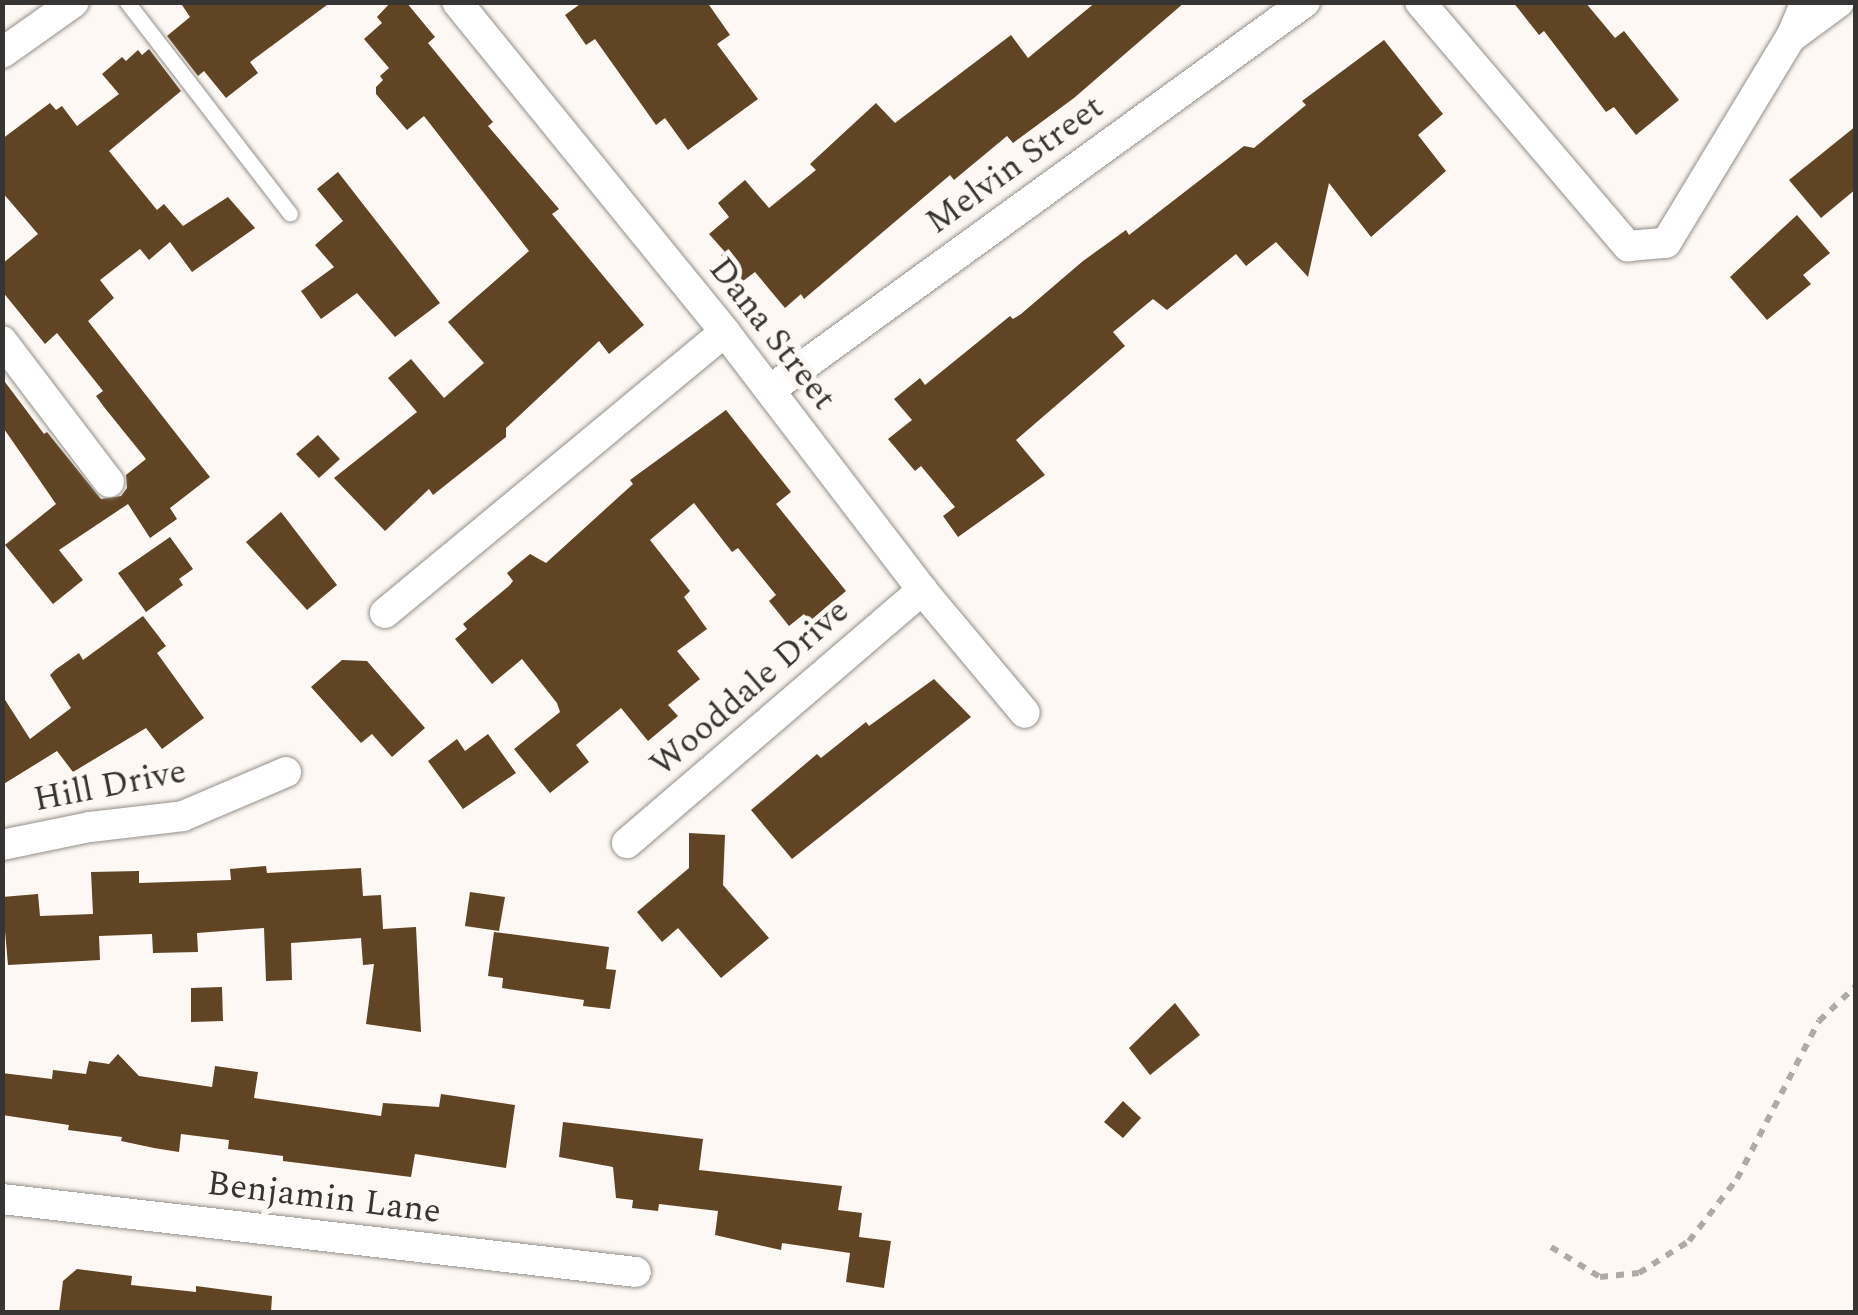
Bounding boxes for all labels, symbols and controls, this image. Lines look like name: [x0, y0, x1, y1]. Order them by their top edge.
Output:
street label: Melvin Street: [918, 86, 1112, 244]
street label: Dana Street: [699, 249, 845, 419]
street label: Wooddale Drive: [642, 590, 858, 786]
street label: Hill Drive: [30, 751, 190, 821]
street label: Benjamin Lane: [205, 1163, 443, 1233]

